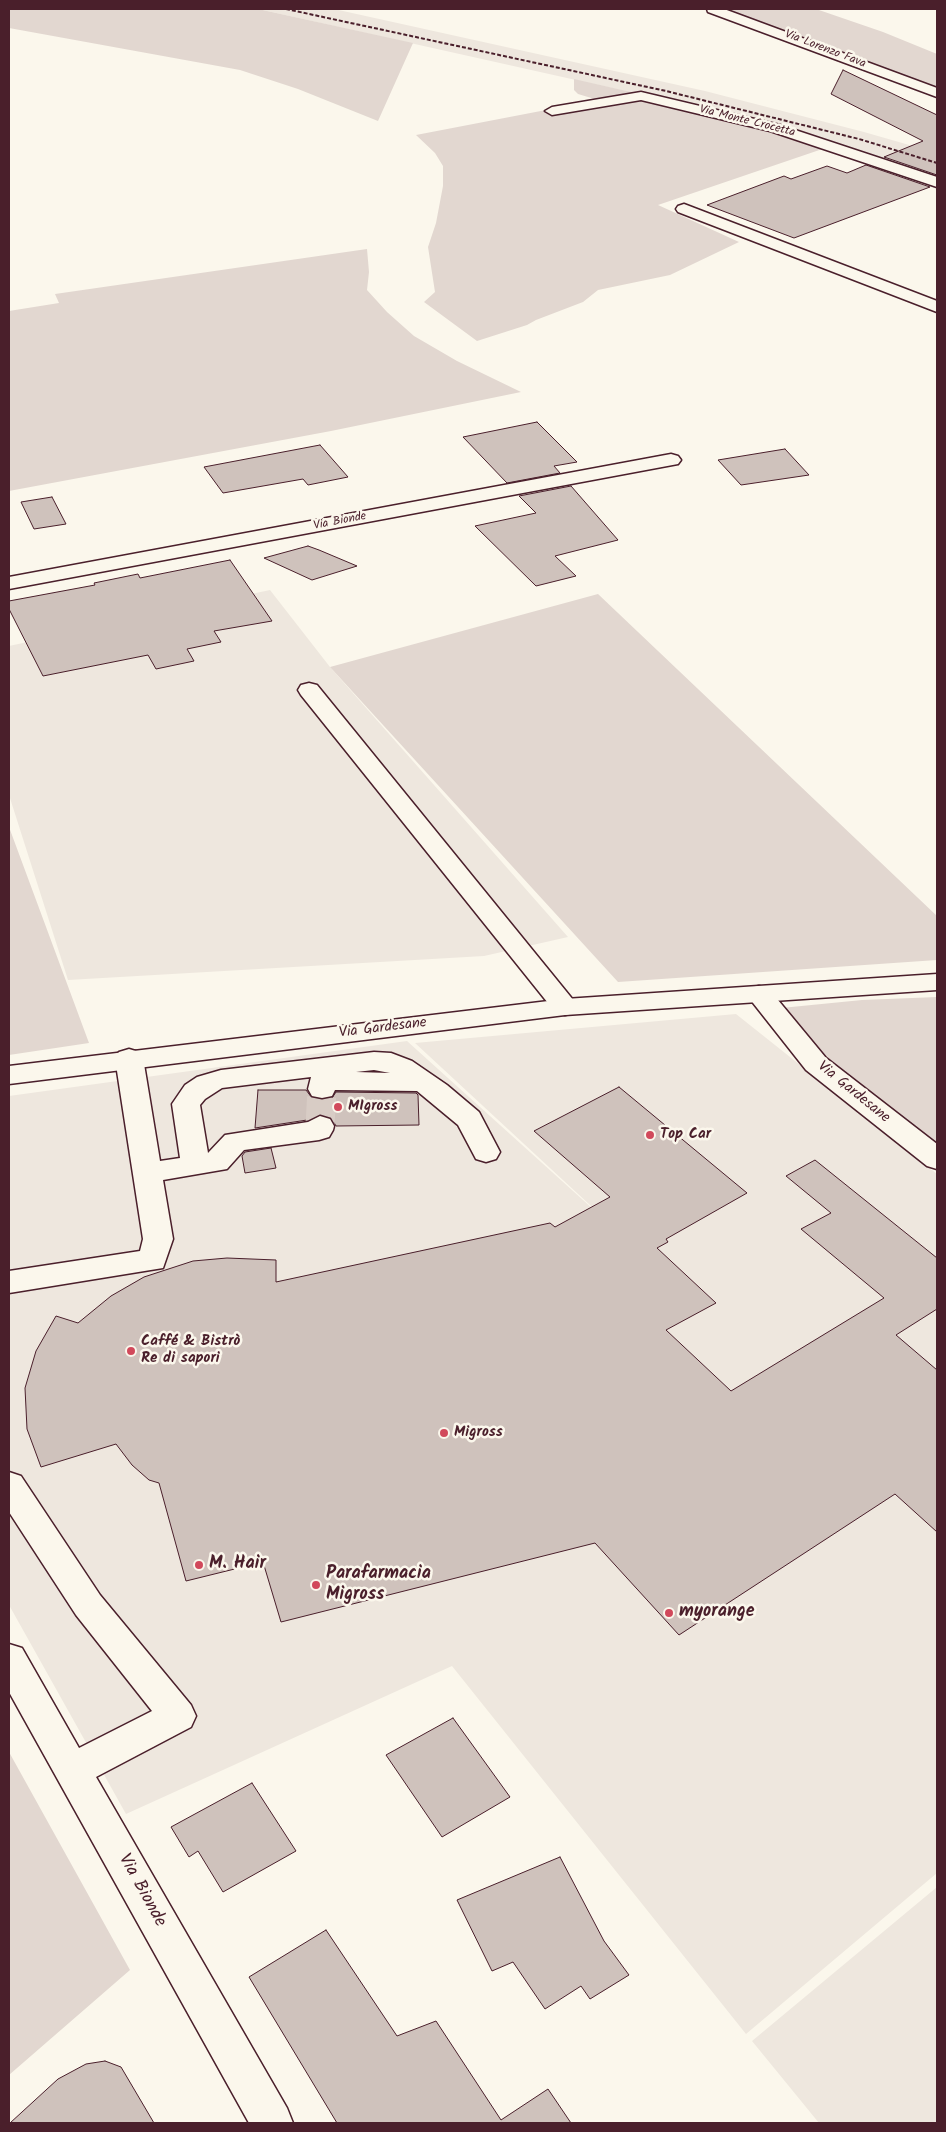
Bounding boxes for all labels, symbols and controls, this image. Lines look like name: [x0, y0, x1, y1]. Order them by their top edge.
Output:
street label: Via Lorenzo Fava: [782, 28, 868, 72]
street label: Via Monte Crocetta: [698, 103, 796, 141]
street label: Via Bionde: [312, 510, 368, 534]
street label: Via Gardesane: [338, 1015, 428, 1043]
street label: Via Gardesane: [813, 1058, 893, 1128]
place label: MIgross: [348, 1098, 397, 1116]
marker: MIgross: [332, 1101, 344, 1113]
place label: Top Car: [660, 1126, 711, 1144]
marker: Top Car: [644, 1129, 656, 1141]
place label: Caffé & Bistrò Re di sapori: [141, 1333, 240, 1368]
marker: Caffé & Bistrò Re di sapori: [125, 1345, 137, 1357]
place label: Migross: [454, 1424, 503, 1442]
marker: Migross: [438, 1427, 450, 1439]
place label: M. Hair: [209, 1554, 266, 1576]
marker: M. Hair: [193, 1559, 205, 1571]
place label: Parafarmacia Migross: [326, 1564, 431, 1606]
marker: Parafarmacia Migross: [310, 1579, 322, 1591]
place label: myorange: [679, 1602, 754, 1624]
marker: myorange: [663, 1607, 675, 1619]
street label: Via Bionde: [112, 1851, 170, 1931]

